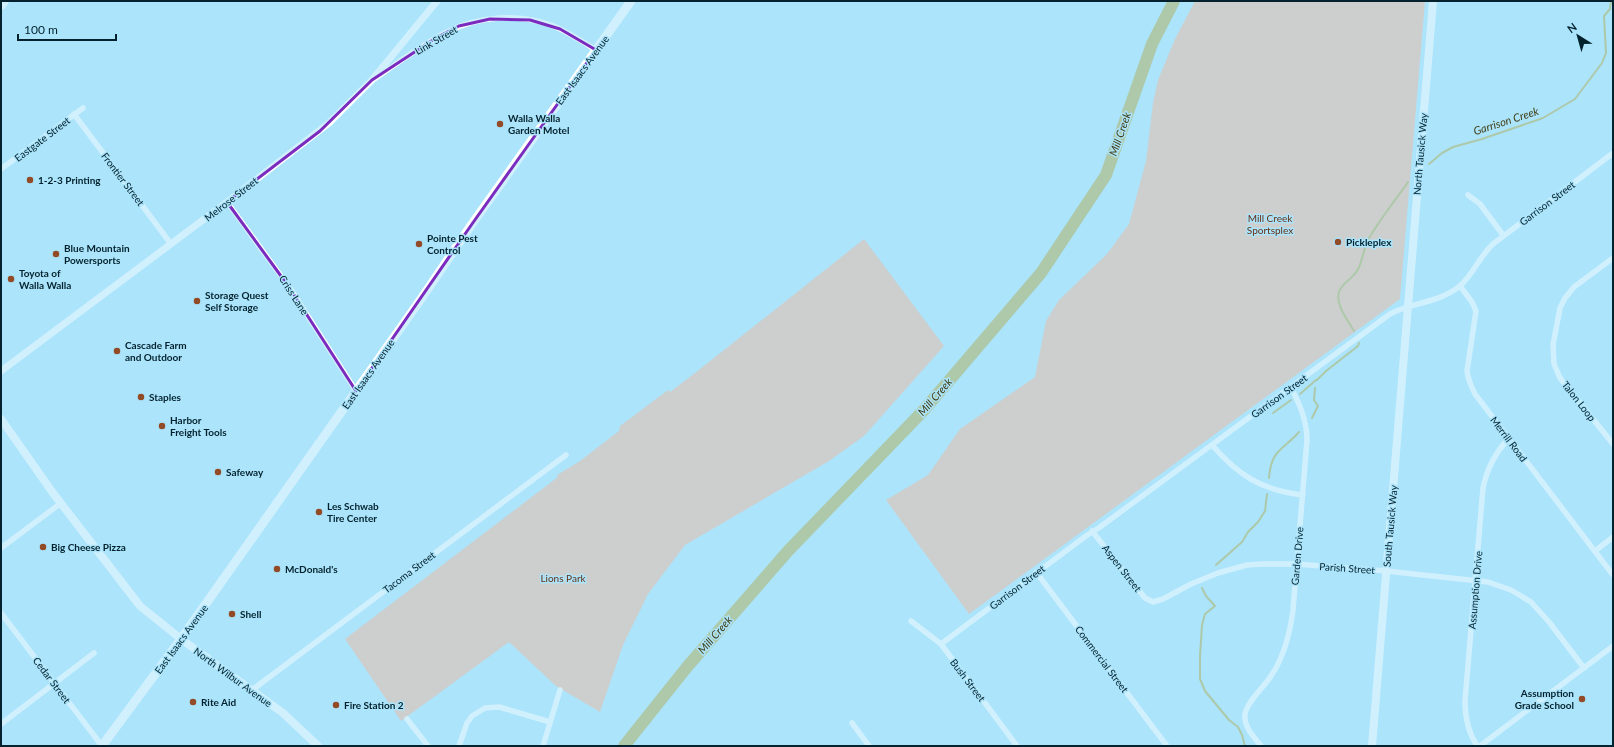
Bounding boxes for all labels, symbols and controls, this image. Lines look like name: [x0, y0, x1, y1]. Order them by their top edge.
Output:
scale bar: [18, 16, 116, 42]
north arrow: [1558, 16, 1598, 56]
text: N: [1564, 20, 1579, 35]
text: 100 m: [24, 22, 58, 37]
street label: Link Street: [413, 23, 460, 57]
street label: East Isaacs Avenue: [553, 33, 611, 107]
water label: Garrison Creek: [1472, 104, 1541, 137]
water label: Mill Creek: [1106, 109, 1133, 157]
place label: Walla Walla Garden Motel: [508, 112, 569, 136]
street label: North Tausick Way: [1410, 112, 1430, 196]
street label: Eastgate Street: [12, 114, 72, 164]
marker: Walla Walla Garden Motel: [495, 119, 505, 129]
street label: Frontier Street: [99, 150, 147, 208]
place label: 1-2-3 Printing: [38, 174, 101, 186]
street label: Melrose Street: [202, 174, 260, 224]
marker: 1-2-3 Printing: [25, 175, 35, 185]
street label: Garrison Street: [1517, 178, 1577, 228]
park label: Mill Creek Sportsplex: [1247, 212, 1293, 236]
place label: Pointe Pest Control: [427, 232, 478, 256]
place label: Pickleplex: [1346, 236, 1392, 248]
marker: Pickleplex: [1333, 237, 1343, 247]
marker: Pointe Pest Control: [414, 239, 424, 249]
place label: Blue Mountain Powersports: [64, 242, 130, 266]
marker: Blue Mountain Powersports: [51, 249, 61, 259]
place label: Toyota of Walla Walla: [19, 267, 71, 291]
street label: Criss Lane: [277, 273, 311, 317]
marker: Toyota of Walla Walla: [6, 274, 16, 284]
place label: Storage Quest Self Storage: [205, 289, 269, 313]
marker: Storage Quest Self Storage: [192, 296, 202, 306]
street label: East Isaacs Avenue: [339, 337, 397, 411]
place label: Cascade Farm and Outdoor: [125, 339, 187, 363]
marker: Cascade Farm and Outdoor: [112, 346, 122, 356]
street label: Garrison Street: [1249, 371, 1310, 420]
water label: Mill Creek: [915, 375, 955, 418]
street label: Talon Loop: [1560, 379, 1599, 424]
place label: Staples: [149, 391, 182, 403]
marker: Staples: [136, 392, 146, 402]
place label: Harbor Freight Tools: [170, 414, 227, 438]
street label: Merrill Road: [1488, 414, 1530, 464]
marker: Harbor Freight Tools: [157, 421, 167, 431]
place label: Safeway: [226, 466, 264, 478]
marker: Safeway: [213, 467, 223, 477]
street label: South Tausick Way: [1380, 484, 1400, 567]
place label: Les Schwab Tire Center: [327, 500, 379, 524]
marker: Les Schwab Tire Center: [314, 507, 324, 517]
street label: Garden Drive: [1288, 526, 1306, 586]
place label: Big Cheese Pizza: [51, 541, 126, 553]
marker: Big Cheese Pizza: [38, 542, 48, 552]
street label: Aspen Street: [1100, 542, 1144, 594]
street label: Tacoma Street: [381, 548, 438, 596]
street label: Assumption Drive: [1466, 550, 1484, 630]
street label: Parish Street: [1319, 560, 1376, 576]
street label: Garrison Street: [987, 562, 1047, 612]
place label: McDonald's: [285, 563, 338, 575]
marker: McDonald's: [272, 564, 282, 574]
park label: Lions Park: [540, 572, 587, 584]
street label: East Isaacs Avenue: [152, 602, 210, 676]
place label: Shell: [240, 608, 261, 620]
marker: Shell: [227, 609, 237, 619]
water label: Mill Creek: [695, 613, 735, 656]
street label: Commercial Street: [1073, 623, 1131, 695]
street label: North Wilbur Avenue: [192, 645, 274, 709]
street label: Cedar Street: [31, 655, 74, 706]
street label: Bush Street: [948, 656, 988, 704]
place label: Assumption Grade School: [1515, 687, 1574, 711]
marker: Assumption Grade School: [1577, 694, 1587, 704]
place label: Rite Aid: [201, 696, 236, 708]
marker: Rite Aid: [188, 697, 198, 707]
place label: Fire Station 2: [344, 699, 404, 711]
marker: Fire Station 2: [331, 700, 341, 710]

